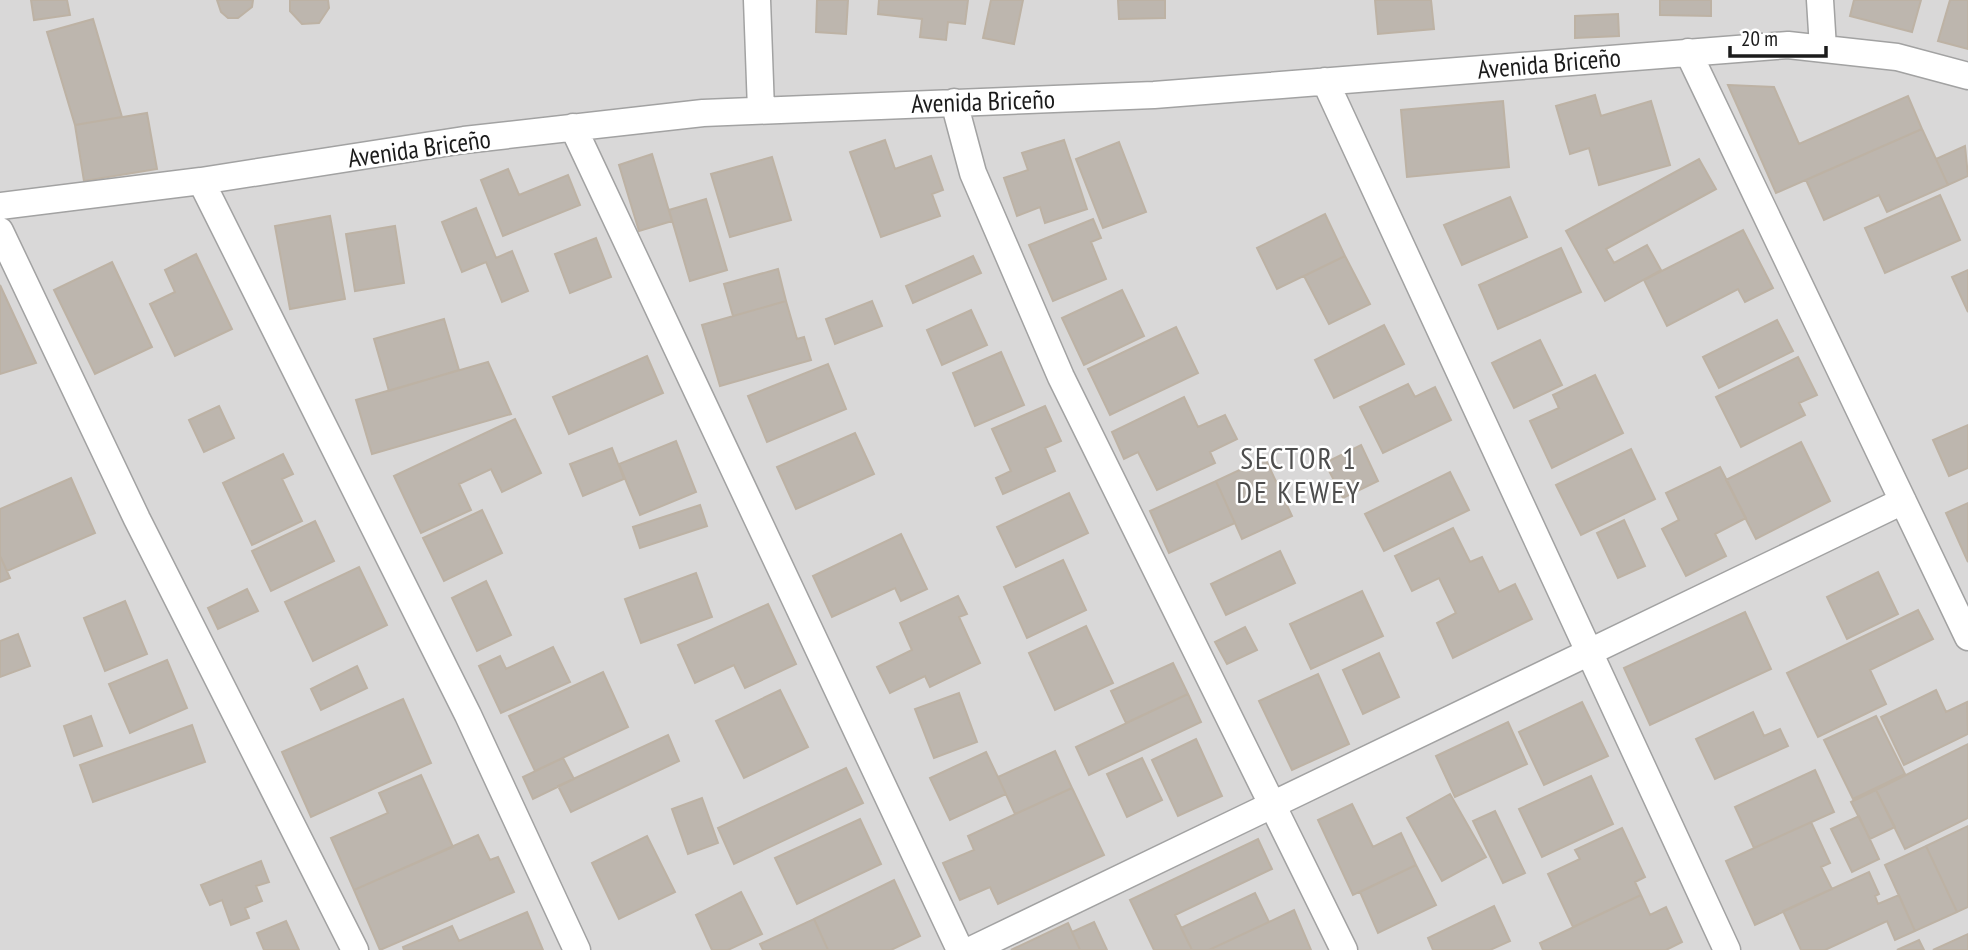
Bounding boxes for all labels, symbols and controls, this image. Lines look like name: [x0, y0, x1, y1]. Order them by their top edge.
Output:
scale bar: [1730, 14, 1826, 58]
text: 20 m: [1741, 25, 1778, 52]
street label: Avenida Briceño: [1476, 40, 1622, 86]
street label: Avenida Briceño: [911, 82, 1055, 120]
street label: Avenida Briceño: [346, 122, 492, 174]
district label: SECTOR 1 DE KEWEY: [1236, 438, 1362, 511]

